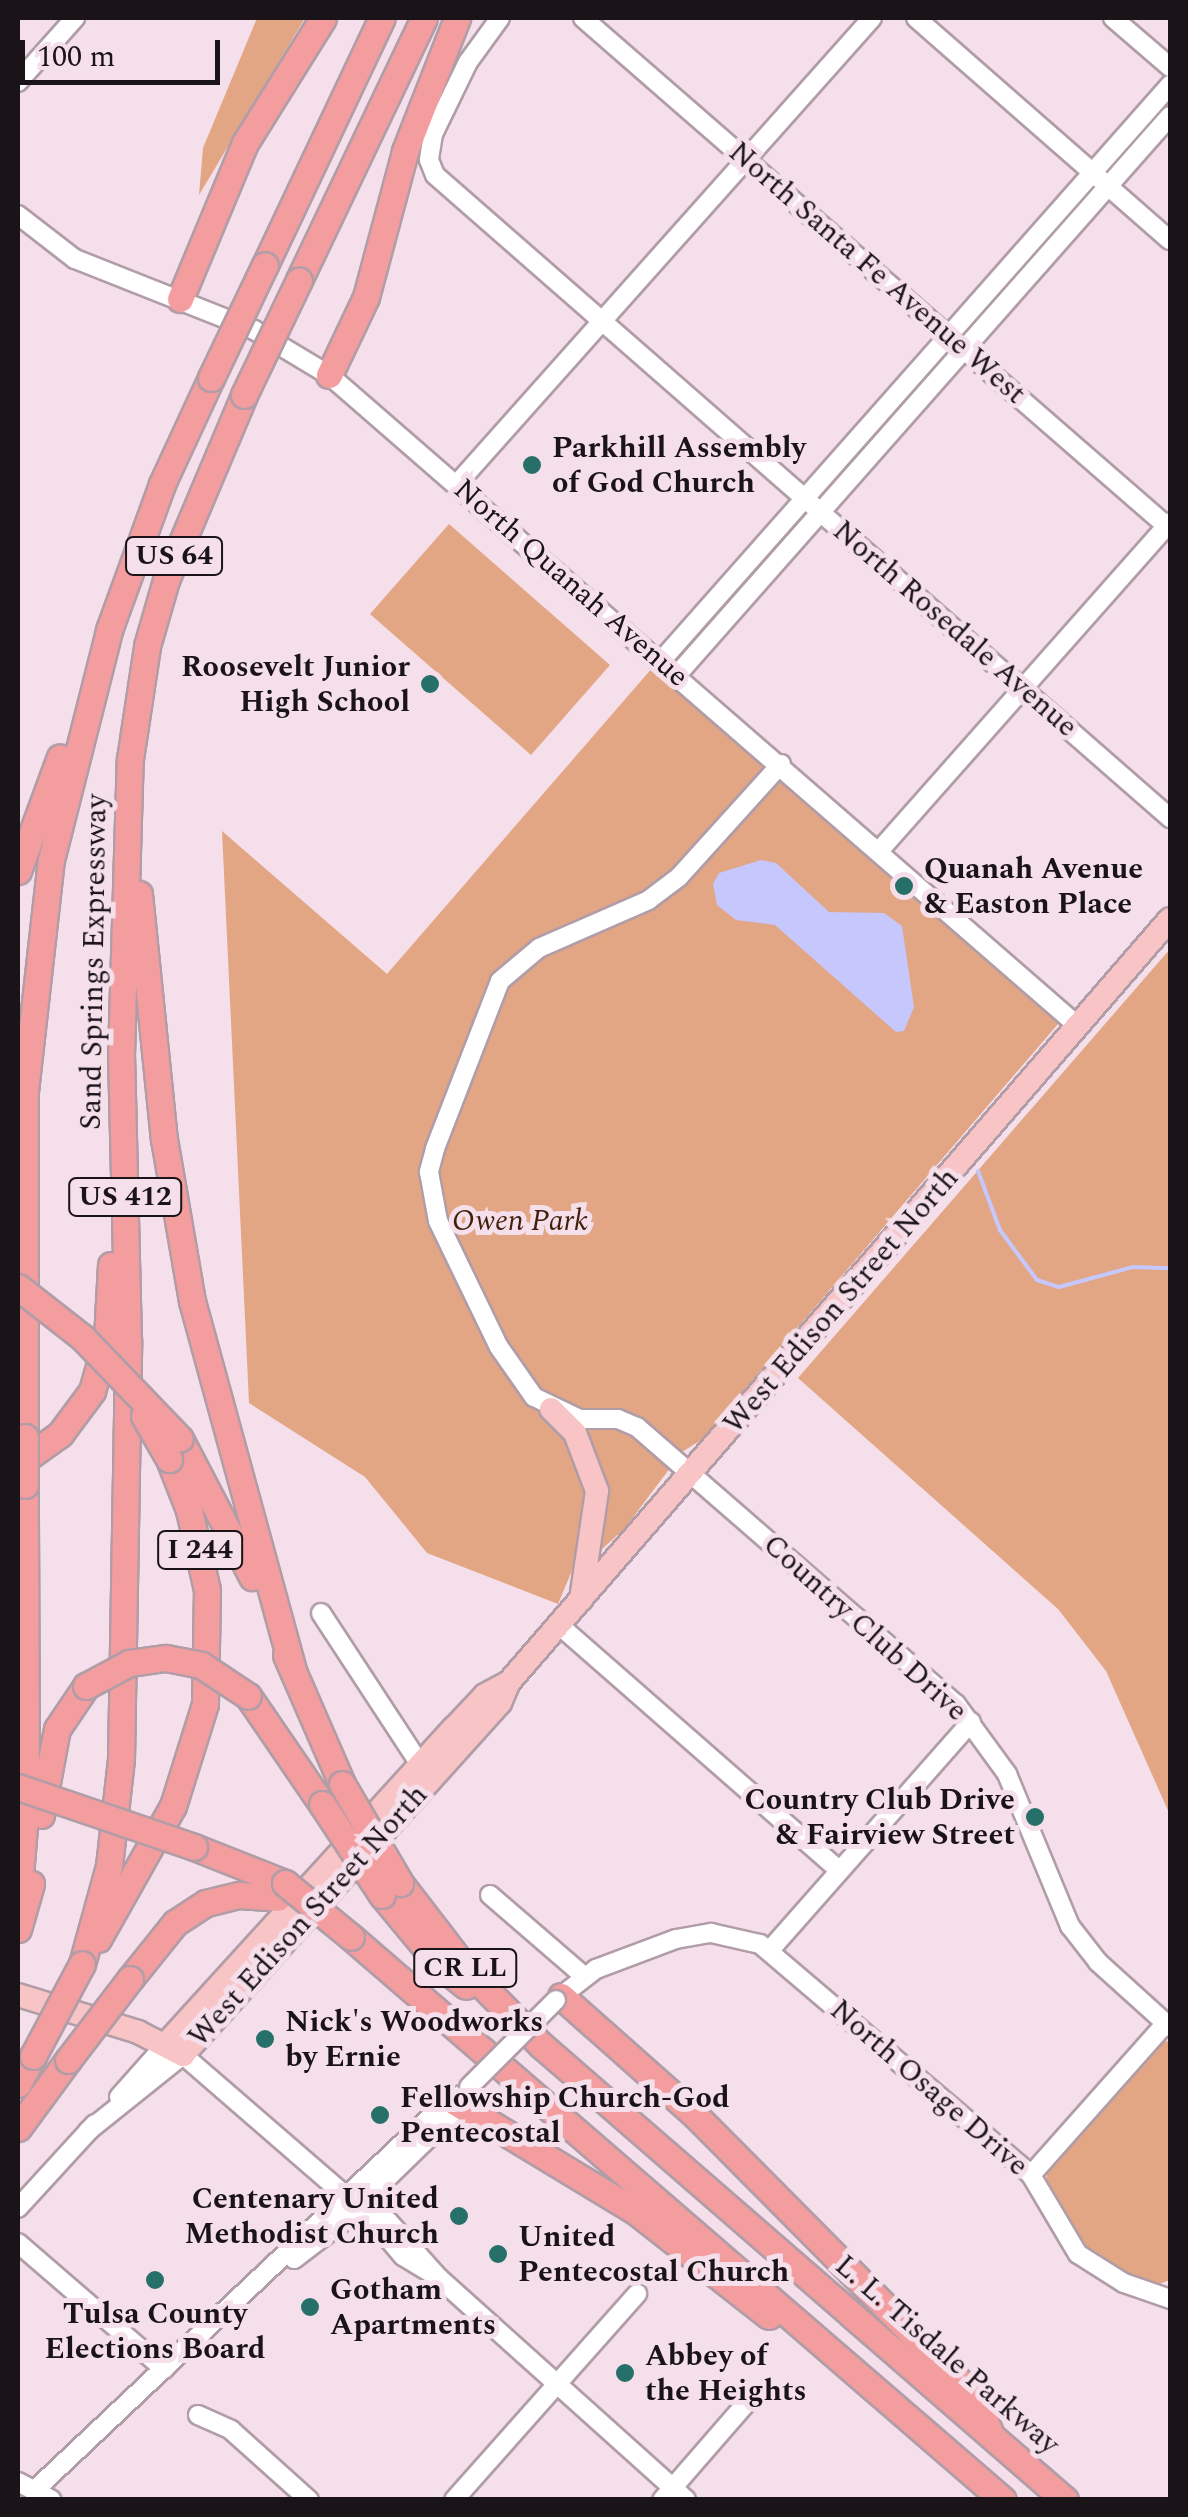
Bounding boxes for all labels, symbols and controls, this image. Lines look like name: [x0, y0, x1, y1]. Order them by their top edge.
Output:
scale bar: [25, 20, 225, 82]
text: 100 m: [37, 34, 115, 80]
street label: North Santa Fe Avenue West: [721, 134, 1033, 412]
place label: Parkhill Assembly of God Church: [552, 430, 806, 500]
marker: Parkhill Assembly of God Church: [521, 454, 543, 476]
street label: North Quanah Avenue: [446, 471, 696, 695]
street label: North Rosedale Avenue: [825, 513, 1085, 745]
road number: US 64: [124, 533, 224, 579]
place label: Roosevelt Junior High School: [181, 649, 410, 720]
marker: Roosevelt Junior High School: [419, 673, 441, 695]
street label: Sand Springs Expressway: [73, 794, 115, 1130]
place label: Quanah Avenue & Easton Place: [924, 851, 1143, 922]
marker: Quanah Avenue & Easton Place: [893, 875, 915, 897]
street label: West Edison Street North: [716, 1161, 966, 1441]
road number: US 412: [68, 1174, 182, 1220]
park label: Owen Park: [452, 1203, 588, 1239]
road number: I 244: [155, 1527, 245, 1573]
street label: Country Club Drive: [756, 1527, 974, 1729]
street label: West Edison Street North: [181, 1777, 435, 2055]
place label: Country Club Drive & Fairview Street: [745, 1782, 1015, 1852]
marker: Country Club Drive & Fairview Street: [1024, 1806, 1046, 1828]
road number: CR LL: [412, 1945, 518, 1991]
street label: North Osage Drive: [823, 1992, 1035, 2184]
place label: Nick's Woodworks by Ernie: [285, 2004, 543, 2074]
marker: Nick's Woodworks by Ernie: [254, 2028, 276, 2050]
place label: Fellowship Church-God Pentecostal: [400, 2080, 730, 2150]
marker: Fellowship Church-God Pentecostal: [369, 2104, 391, 2126]
place label: Centenary United Methodist Church: [185, 2181, 439, 2252]
marker: Centenary United Methodist Church: [448, 2205, 470, 2227]
place label: United Pentecostal Church: [518, 2219, 789, 2290]
marker: United Pentecostal Church: [487, 2243, 509, 2265]
street label: L. L. Tisdale Parkway: [827, 2248, 1067, 2462]
marker: Tulsa County Elections Board: [144, 2269, 166, 2291]
place label: Gotham Apartments: [330, 2272, 496, 2342]
place label: Tulsa County Elections Board: [45, 2296, 265, 2366]
marker: Gotham Apartments: [299, 2296, 321, 2318]
place label: Abbey of the Heights: [645, 2338, 807, 2408]
marker: Abbey of the Heights: [614, 2362, 636, 2384]

